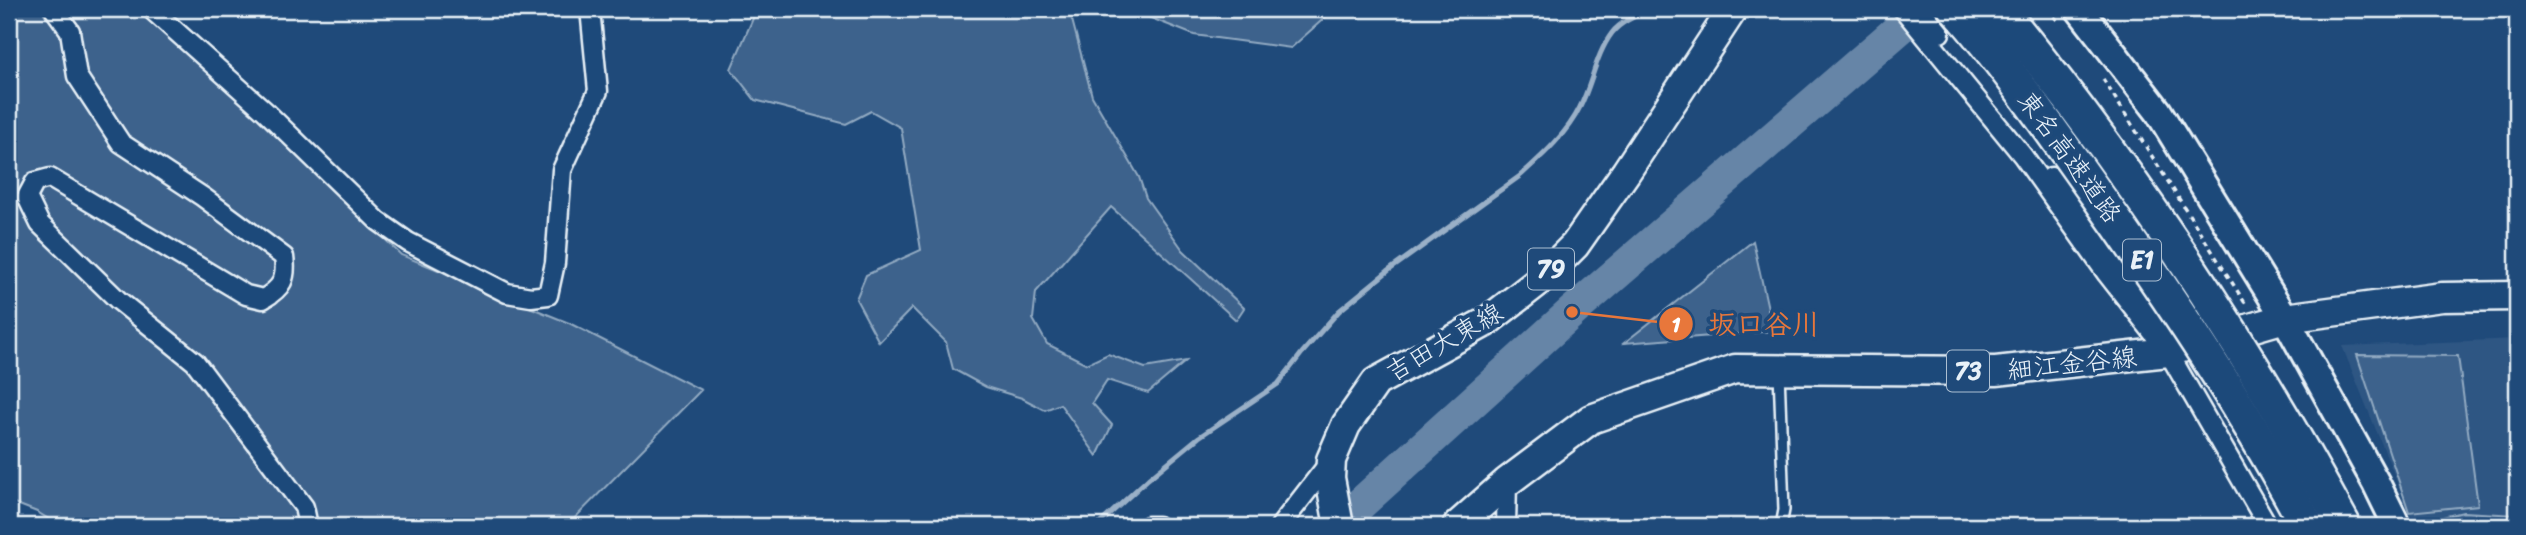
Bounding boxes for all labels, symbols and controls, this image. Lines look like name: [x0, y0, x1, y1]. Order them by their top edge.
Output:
street label: 東名高速道路: [2006, 80, 2134, 234]
road number: E1: [2123, 240, 2161, 281]
road number: 79: [1528, 248, 1574, 290]
street label: 吉田大東線: [1376, 290, 1512, 394]
callout: 坂口谷川: [1659, 300, 1834, 349]
text: 坂口谷川: [1708, 300, 1820, 349]
text: 1: [1671, 306, 1681, 344]
street label: 細江金谷線: [2005, 333, 2139, 393]
road number: 73: [1947, 350, 1989, 392]

